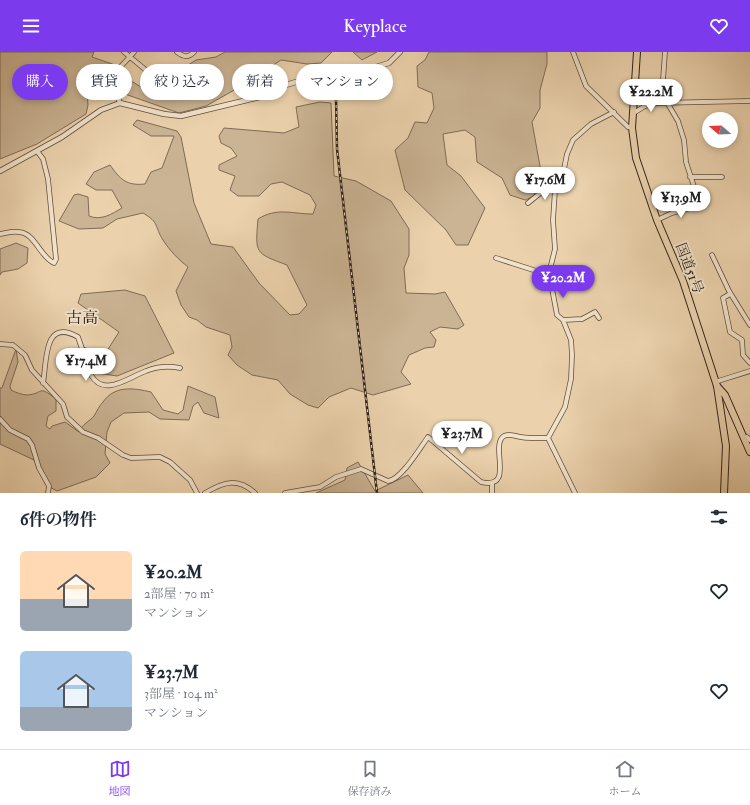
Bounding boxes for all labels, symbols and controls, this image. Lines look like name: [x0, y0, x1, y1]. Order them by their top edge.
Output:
icon: menu: [20, 15, 42, 37]
text: Keyplace: [343, 15, 407, 38]
icon: heart: [708, 15, 730, 37]
chip: 購入: [12, 64, 68, 100]
chip: 賃貸: [76, 64, 132, 100]
chip: 絞り込み: [140, 64, 224, 100]
chip: 新着: [232, 64, 288, 100]
chip: マンション: [296, 64, 393, 100]
pin: ¥22.2M: [618, 79, 684, 113]
text: ¥22.2M: [629, 84, 673, 100]
north arrow: [702, 112, 738, 148]
map controls: [702, 112, 738, 148]
pin: ¥17.6M: [512, 167, 578, 201]
text: ¥17.6M: [524, 172, 566, 188]
pin: ¥13.9M: [648, 185, 714, 219]
text: ¥13.9M: [660, 190, 702, 206]
street label: 国道51号: [672, 240, 707, 296]
pin: ¥20.2M: [530, 265, 596, 299]
text: ¥20.2M: [541, 270, 585, 286]
district label: 古高: [66, 308, 98, 328]
pin: ¥17.4M: [53, 348, 119, 382]
text: ¥17.4M: [65, 353, 107, 369]
pin: ¥23.7M: [429, 421, 495, 455]
text: ¥23.7M: [441, 426, 483, 442]
icon: filters: [708, 506, 730, 528]
text: 6件の物件: [20, 509, 97, 530]
text: ¥20.2M: [144, 562, 202, 583]
icon: home: [52, 567, 100, 615]
icon: heart: [708, 580, 730, 602]
text: 2部屋 · 70 m²: [144, 586, 214, 602]
text: マンション: [144, 605, 208, 621]
text: ¥23.7M: [144, 662, 199, 683]
icon: home: [52, 667, 100, 715]
icon: heart: [708, 680, 730, 702]
text: 3部屋 · 104 m²: [144, 686, 218, 702]
text: マンション: [144, 705, 208, 721]
tab: 地図: [109, 758, 131, 798]
tab: 保存済み: [348, 758, 392, 798]
tab: ホーム: [609, 758, 642, 798]

